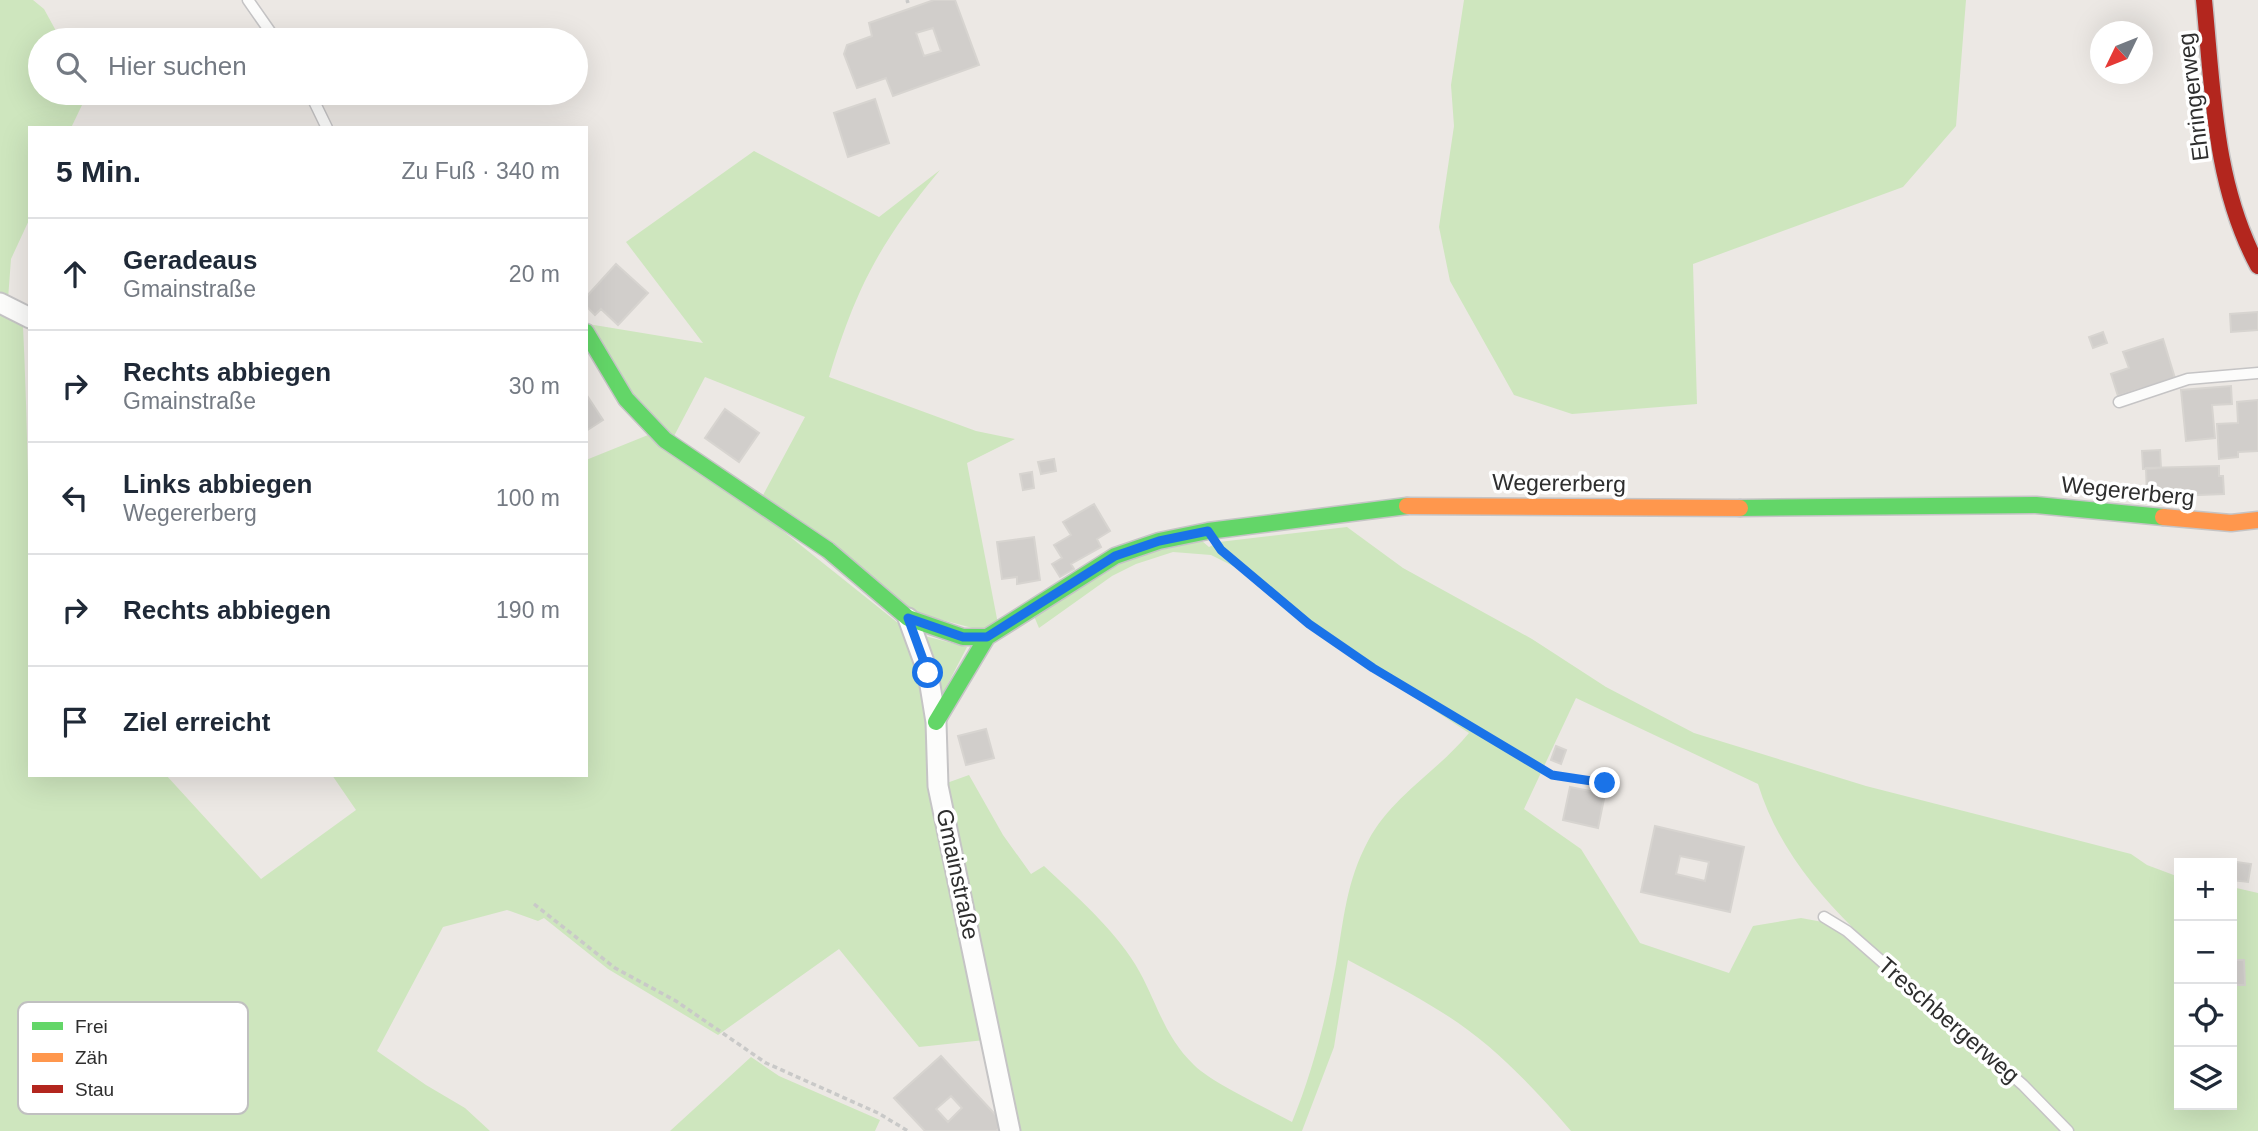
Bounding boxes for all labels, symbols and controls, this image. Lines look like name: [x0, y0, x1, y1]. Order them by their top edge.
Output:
north arrow: [2090, 21, 2153, 84]
search box: [28, 28, 588, 105]
street label: Ehringerweg: [2172, 31, 2214, 163]
icon: search: [52, 48, 90, 86]
text: Hier suchen: [108, 51, 247, 81]
text: 5 Min.: [56, 155, 141, 188]
text: Zu Fuß · 340 m: [402, 158, 560, 184]
text: Geradeaus: [123, 245, 257, 275]
icon: ahead: [56, 255, 94, 293]
text: 20 m: [509, 261, 560, 287]
text: Gmainstraße: [123, 276, 256, 302]
text: Rechts abbiegen: [123, 357, 331, 387]
icon: right: [56, 367, 94, 405]
text: 30 m: [509, 373, 560, 399]
text: Gmainstraße: [123, 388, 256, 414]
text: Links abbiegen: [123, 469, 312, 499]
street label: Wegererberg: [1492, 469, 1626, 497]
street label: Wegererberg: [2060, 471, 2196, 511]
icon: left: [56, 479, 94, 517]
text: 100 m: [496, 485, 560, 511]
text: Wegererberg: [123, 500, 257, 526]
icon: right: [56, 591, 94, 629]
text: Rechts abbiegen: [123, 595, 331, 625]
text: 190 m: [496, 597, 560, 623]
route start: [912, 657, 943, 688]
icon: arrive: [56, 703, 94, 741]
text: Ziel erreicht: [123, 707, 270, 737]
route end: [1589, 767, 1620, 798]
street label: Gmainstraße: [931, 806, 985, 942]
map controls: [2174, 858, 2237, 1110]
button: +: [2174, 858, 2237, 921]
button: −: [2174, 921, 2237, 984]
street label: Treschbergerweg: [1873, 952, 2025, 1088]
button: locate: [2174, 984, 2237, 1047]
legend: [18, 1002, 248, 1114]
text: Frei: [75, 1016, 108, 1037]
text: Zäh: [75, 1047, 108, 1068]
button: layers: [2174, 1047, 2237, 1110]
text: Stau: [75, 1079, 114, 1100]

